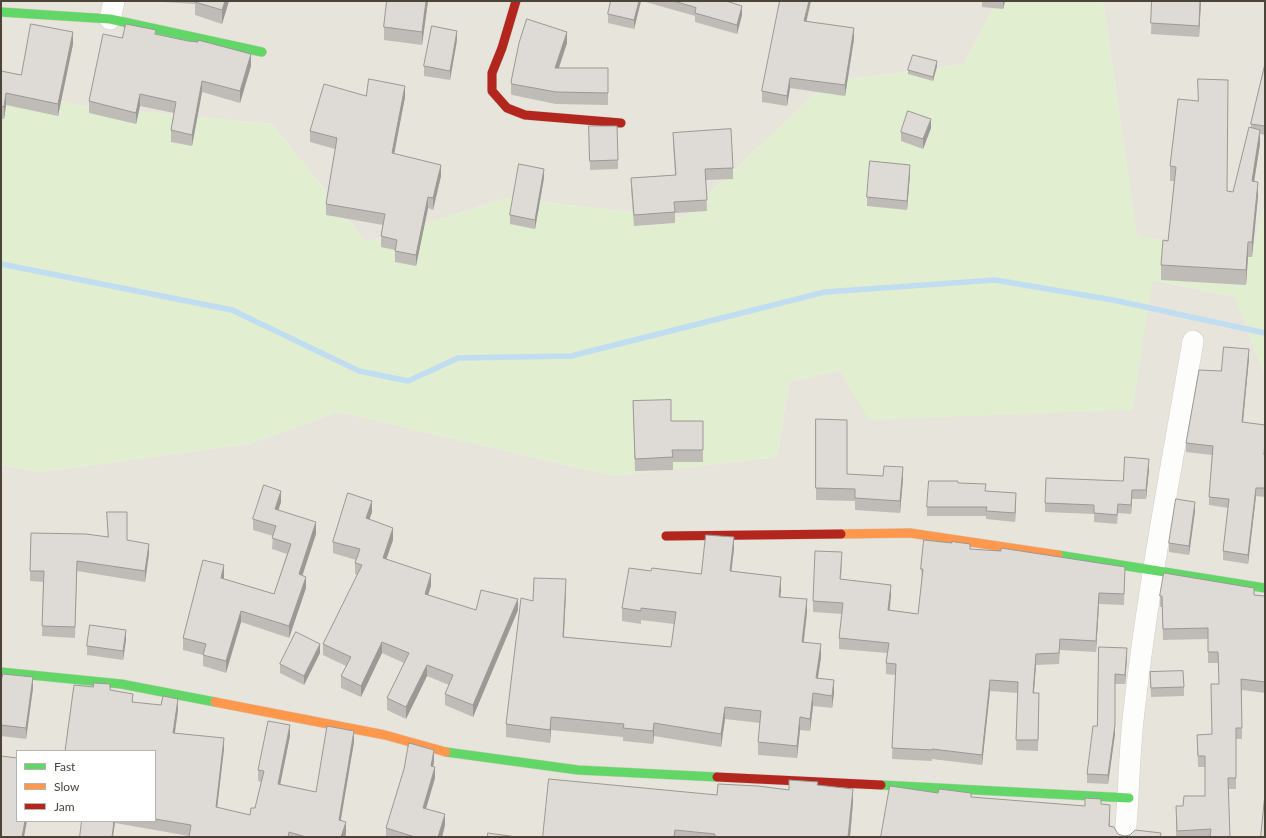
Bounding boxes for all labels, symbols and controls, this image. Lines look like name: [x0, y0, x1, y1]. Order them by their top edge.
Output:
legend: [16, 750, 156, 822]
text: Fast: [54, 759, 75, 774]
text: Slow: [54, 779, 79, 794]
text: Jam: [54, 799, 75, 814]

